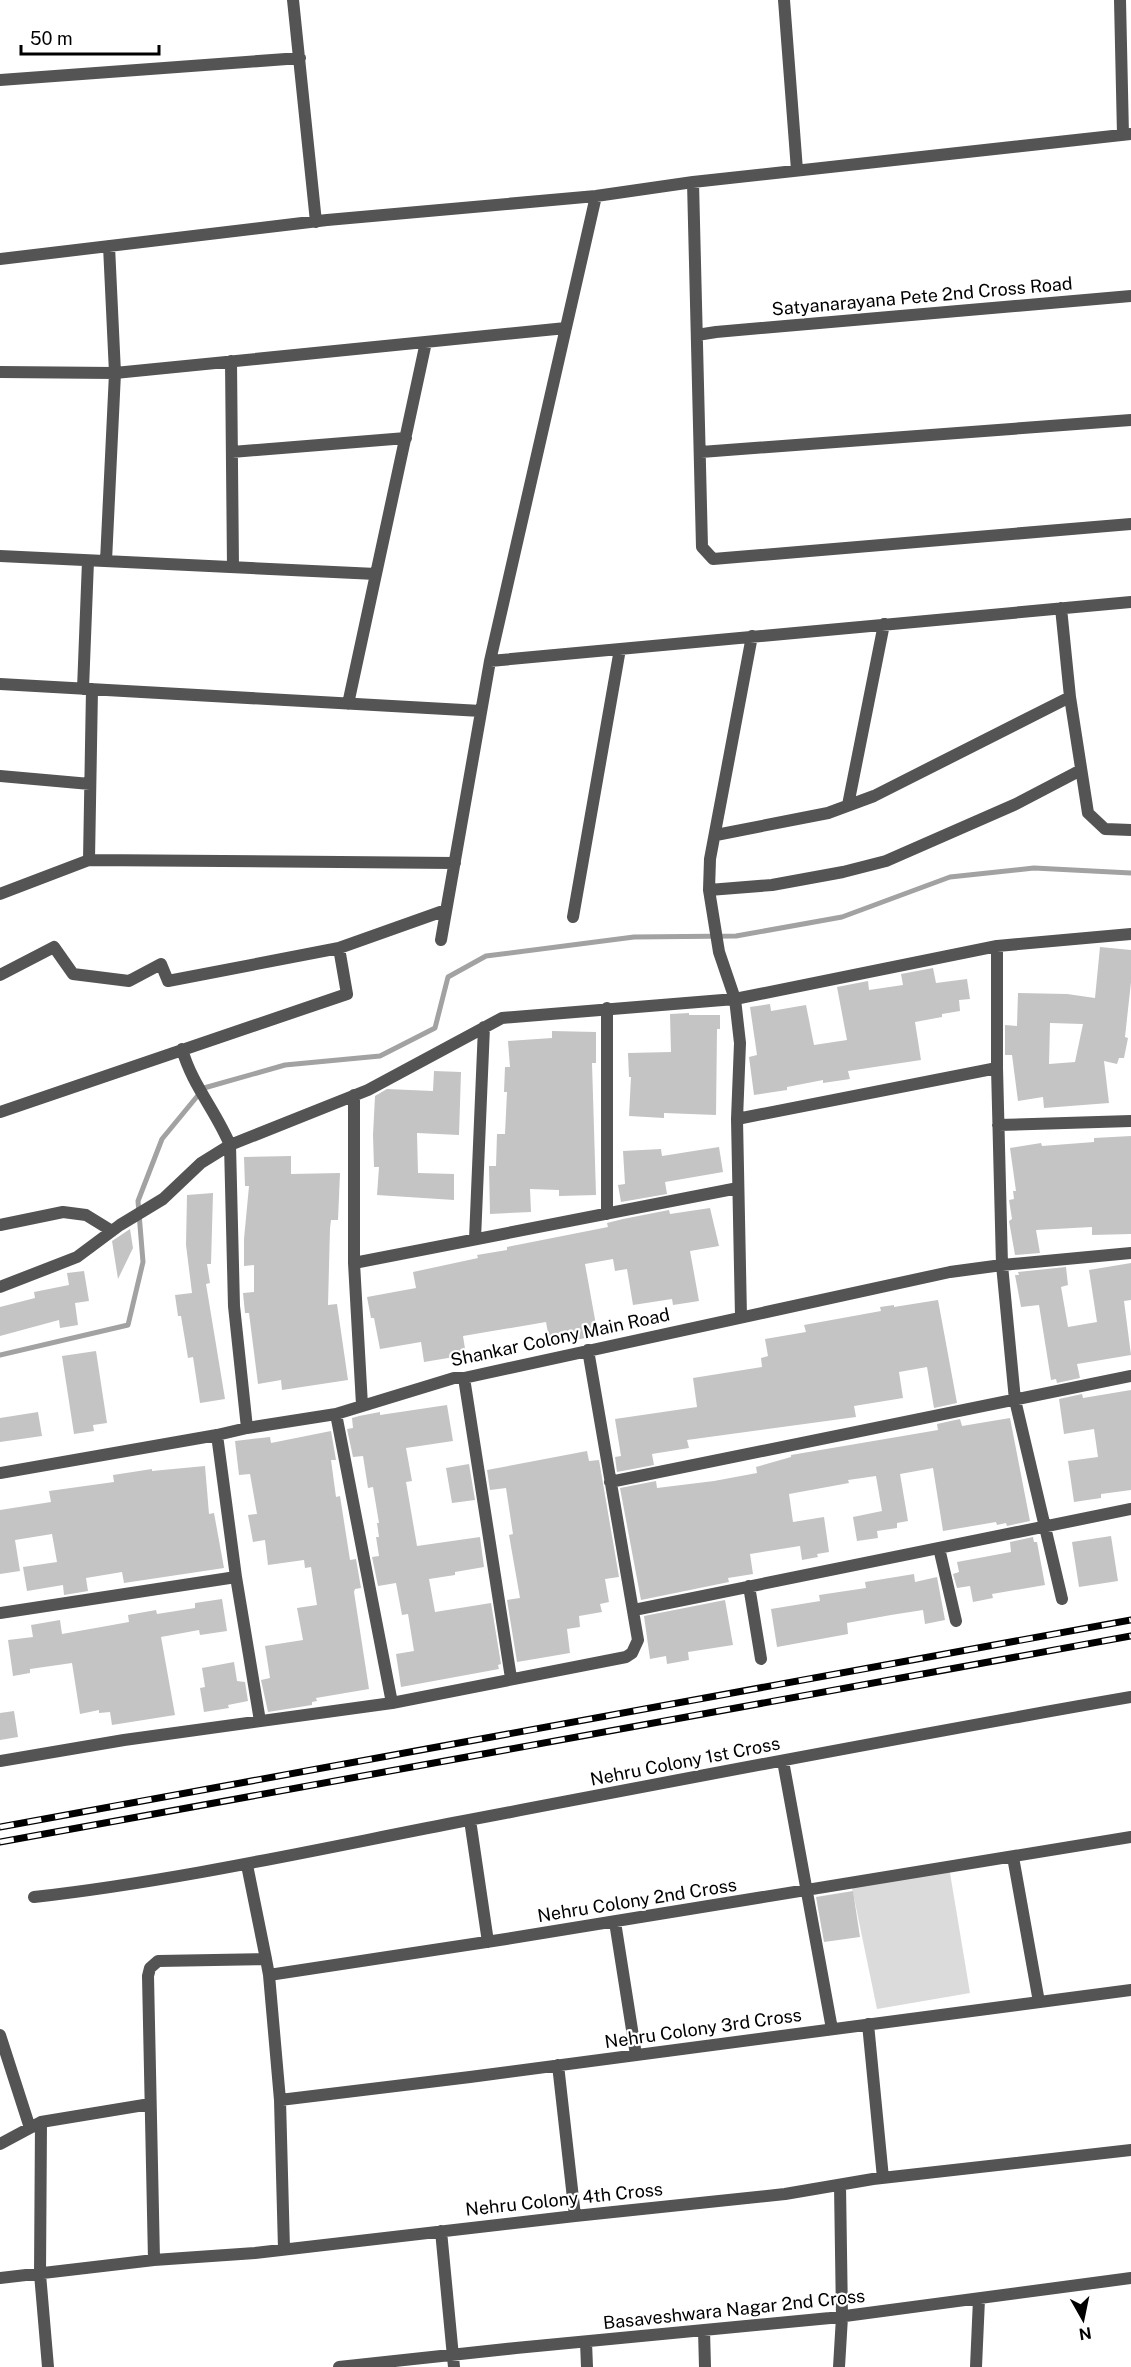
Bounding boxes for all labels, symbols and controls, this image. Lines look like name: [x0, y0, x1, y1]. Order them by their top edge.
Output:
scale bar: [21, 18, 159, 56]
text: 50 m: [30, 28, 73, 49]
street label: Satyanarayana Pete 2nd Cross Road: [771, 272, 1073, 320]
street label: Shankar Colony Main Road: [448, 1303, 672, 1371]
street label: Nehru Colony 1st Cross: [588, 1732, 782, 1790]
street label: Nehru Colony 2nd Cross: [536, 1874, 738, 1926]
street label: Nehru Colony 3rd Cross: [603, 2004, 803, 2052]
street label: Nehru Colony 4th Cross: [464, 2178, 664, 2220]
street label: Basaveshwara Nagar 2nd Cross: [602, 2285, 866, 2333]
north arrow: [1053, 2289, 1113, 2349]
text: N: [1078, 2323, 1093, 2344]

